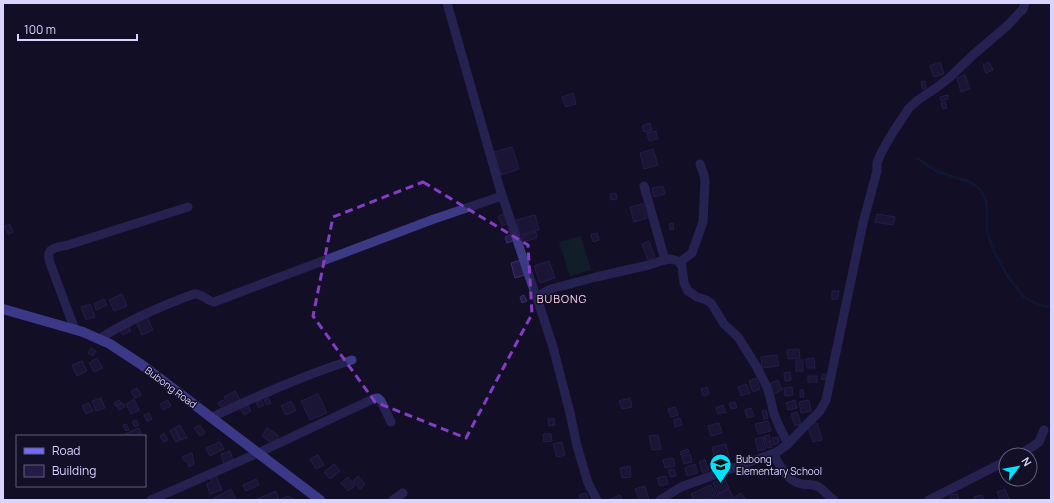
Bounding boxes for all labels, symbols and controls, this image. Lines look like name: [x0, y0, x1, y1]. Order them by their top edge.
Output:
scale bar: [18, 16, 137, 42]
text: 100 m: [24, 21, 56, 38]
district label: BUBONG: [537, 291, 587, 306]
street label: Bubong Road: [142, 363, 200, 411]
legend: [16, 435, 146, 487]
text: Road: [52, 442, 80, 459]
north arrow: [998, 447, 1038, 487]
school or university icon: Bubong Elementary School: [707, 452, 733, 485]
place label: Bubong Elementary School: [736, 452, 822, 478]
text: N: [1018, 454, 1035, 469]
text: Building: [52, 462, 96, 479]

